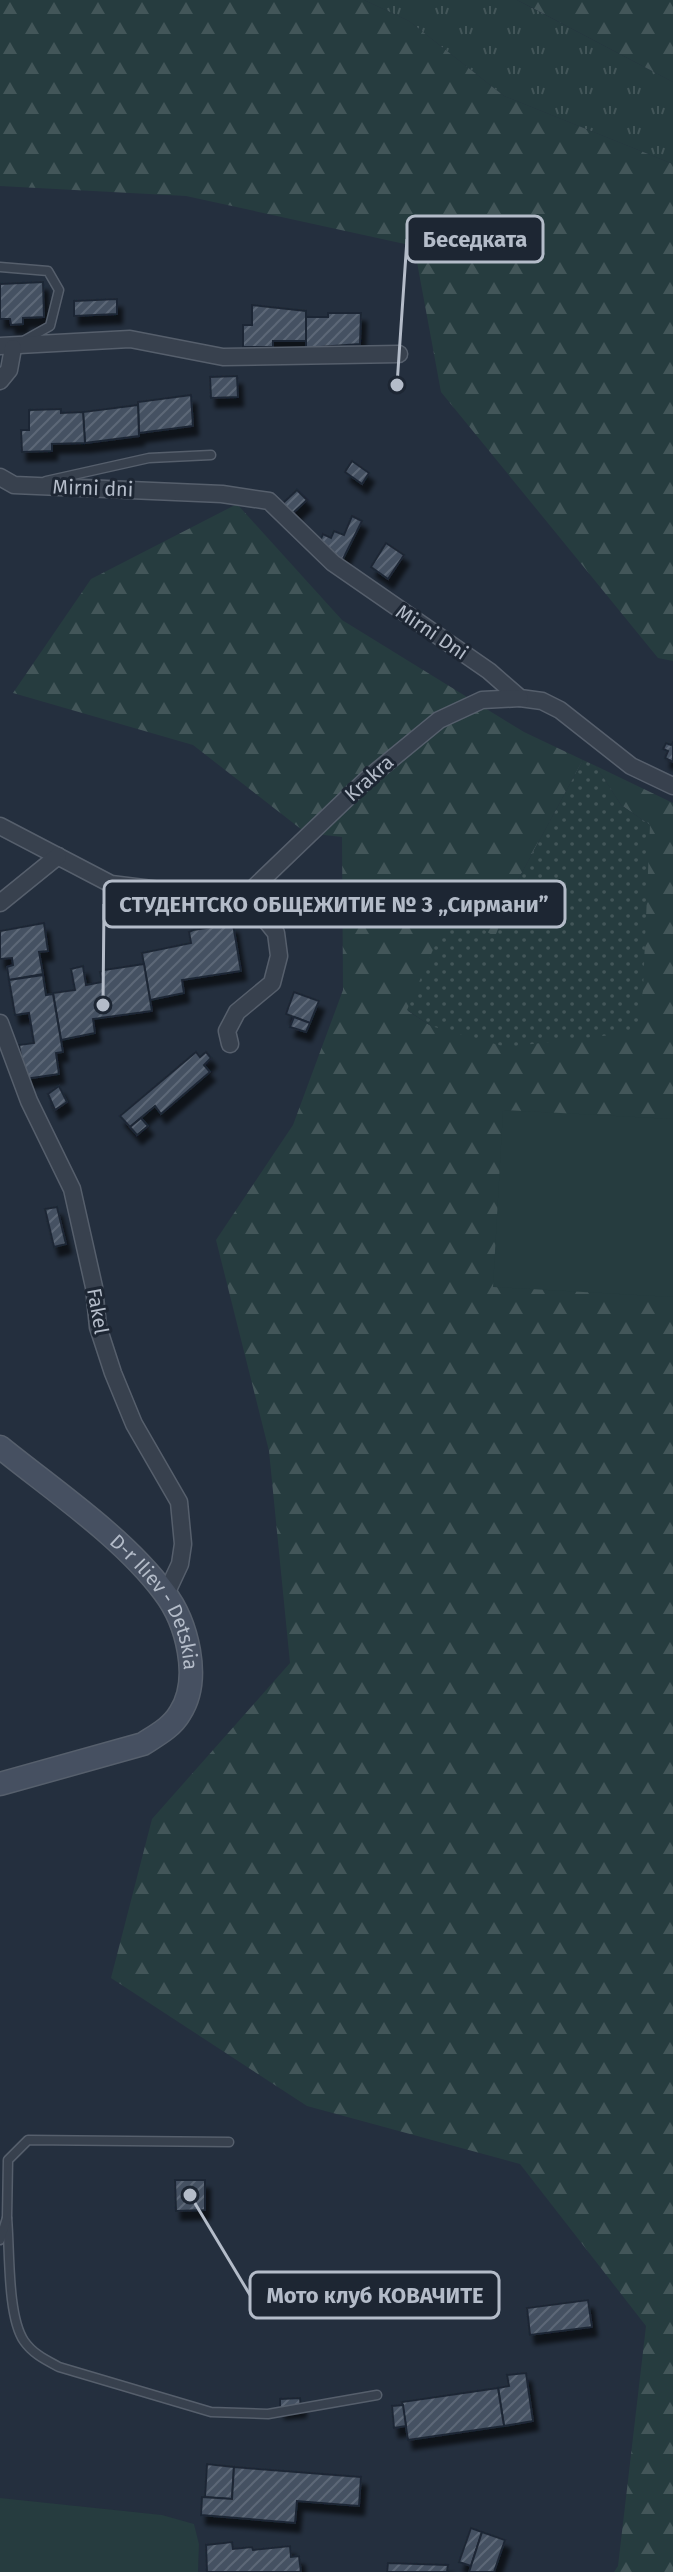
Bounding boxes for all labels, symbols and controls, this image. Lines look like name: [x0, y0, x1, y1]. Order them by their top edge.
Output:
callout: Беседката: [407, 216, 543, 262]
text: Беседката: [423, 226, 527, 253]
street label: Mirni dni: [52, 475, 134, 501]
street label: Mirni Dni: [391, 599, 473, 665]
street label: Krakra: [339, 750, 399, 806]
callout: СТУДЕНТСКО ОБЩЕЖИТИЕ № 3 „Сирмани”: [104, 881, 565, 927]
text: СТУДЕНТСКО ОБЩЕЖИТИЕ № 3 „Сирмани”: [119, 891, 549, 918]
street label: Fakel: [82, 1286, 114, 1336]
street label: D-r Iliev - Detskia: [105, 1529, 203, 1671]
callout: Мото клуб КОВАЧИТЕ: [250, 2272, 499, 2318]
text: Мото клуб КОВАЧИТЕ: [266, 2282, 484, 2309]

